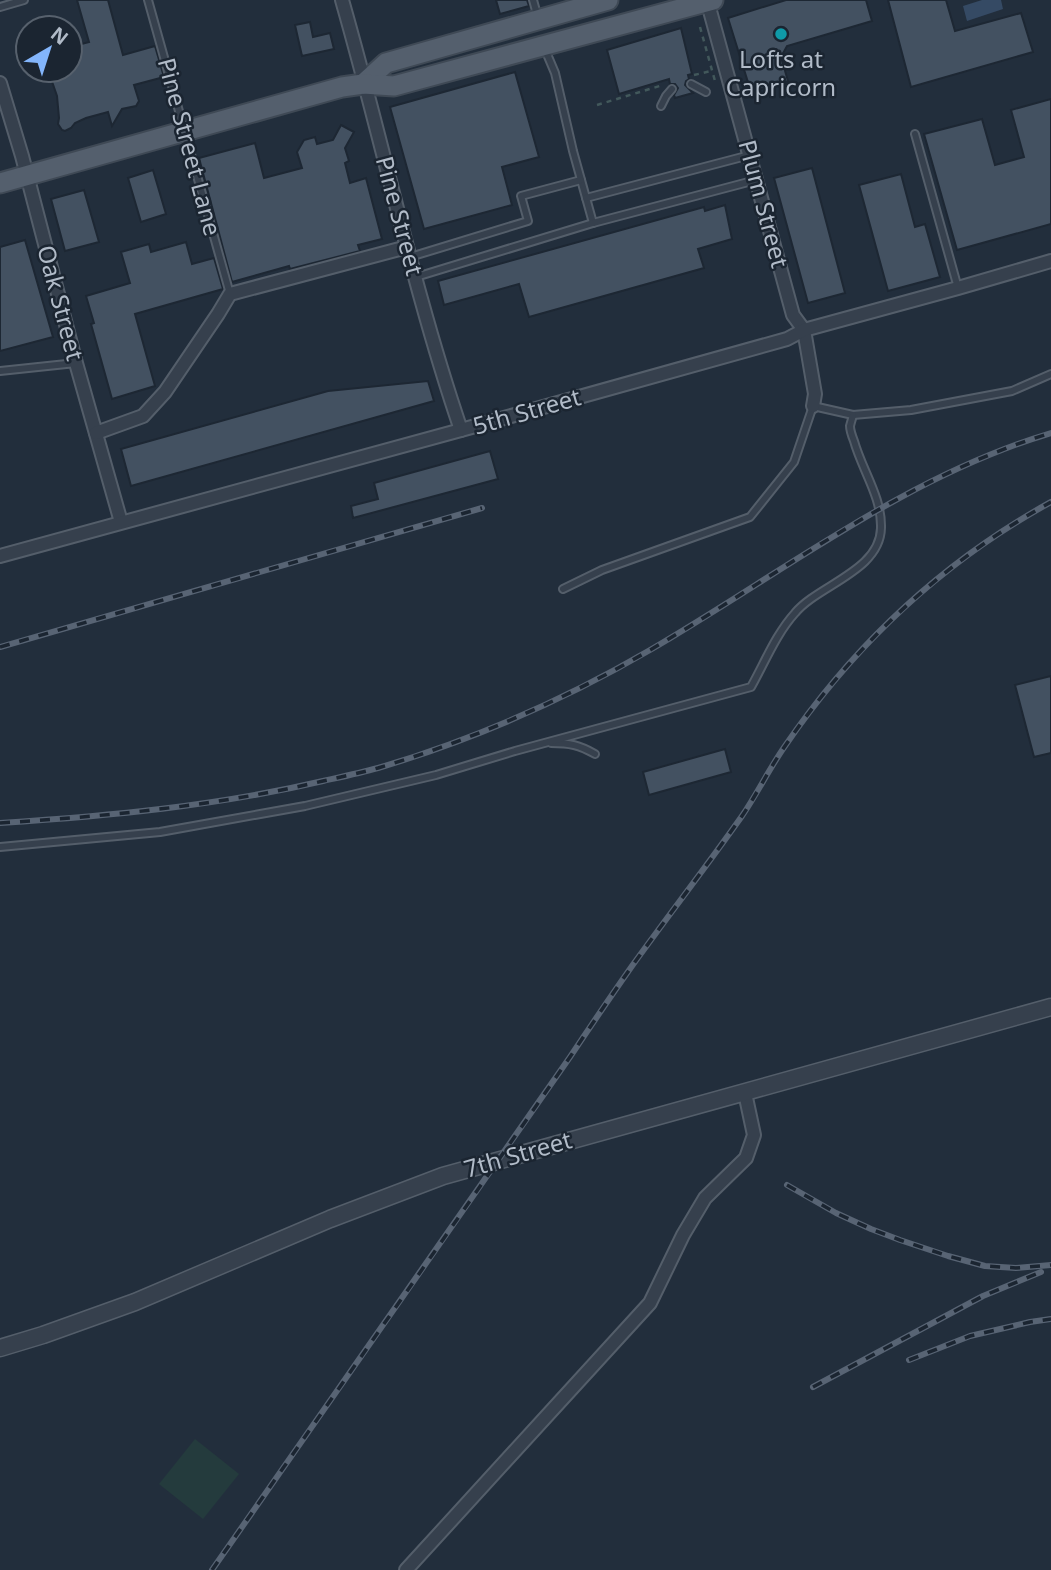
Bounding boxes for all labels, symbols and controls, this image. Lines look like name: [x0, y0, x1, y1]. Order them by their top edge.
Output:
north arrow: [14, 14, 84, 84]
text: N: [46, 21, 74, 51]
marker: Lofts at Capricorn: [773, 26, 789, 42]
place label: Lofts at Capricorn: [726, 42, 836, 103]
street label: Pine Street Lane: [151, 54, 230, 239]
street label: Plum Street: [732, 136, 797, 272]
street label: Pine Street: [369, 152, 432, 279]
street label: Oak Street: [30, 241, 93, 364]
street label: 5th Street: [469, 379, 585, 442]
street label: 7th Street: [460, 1122, 576, 1185]

